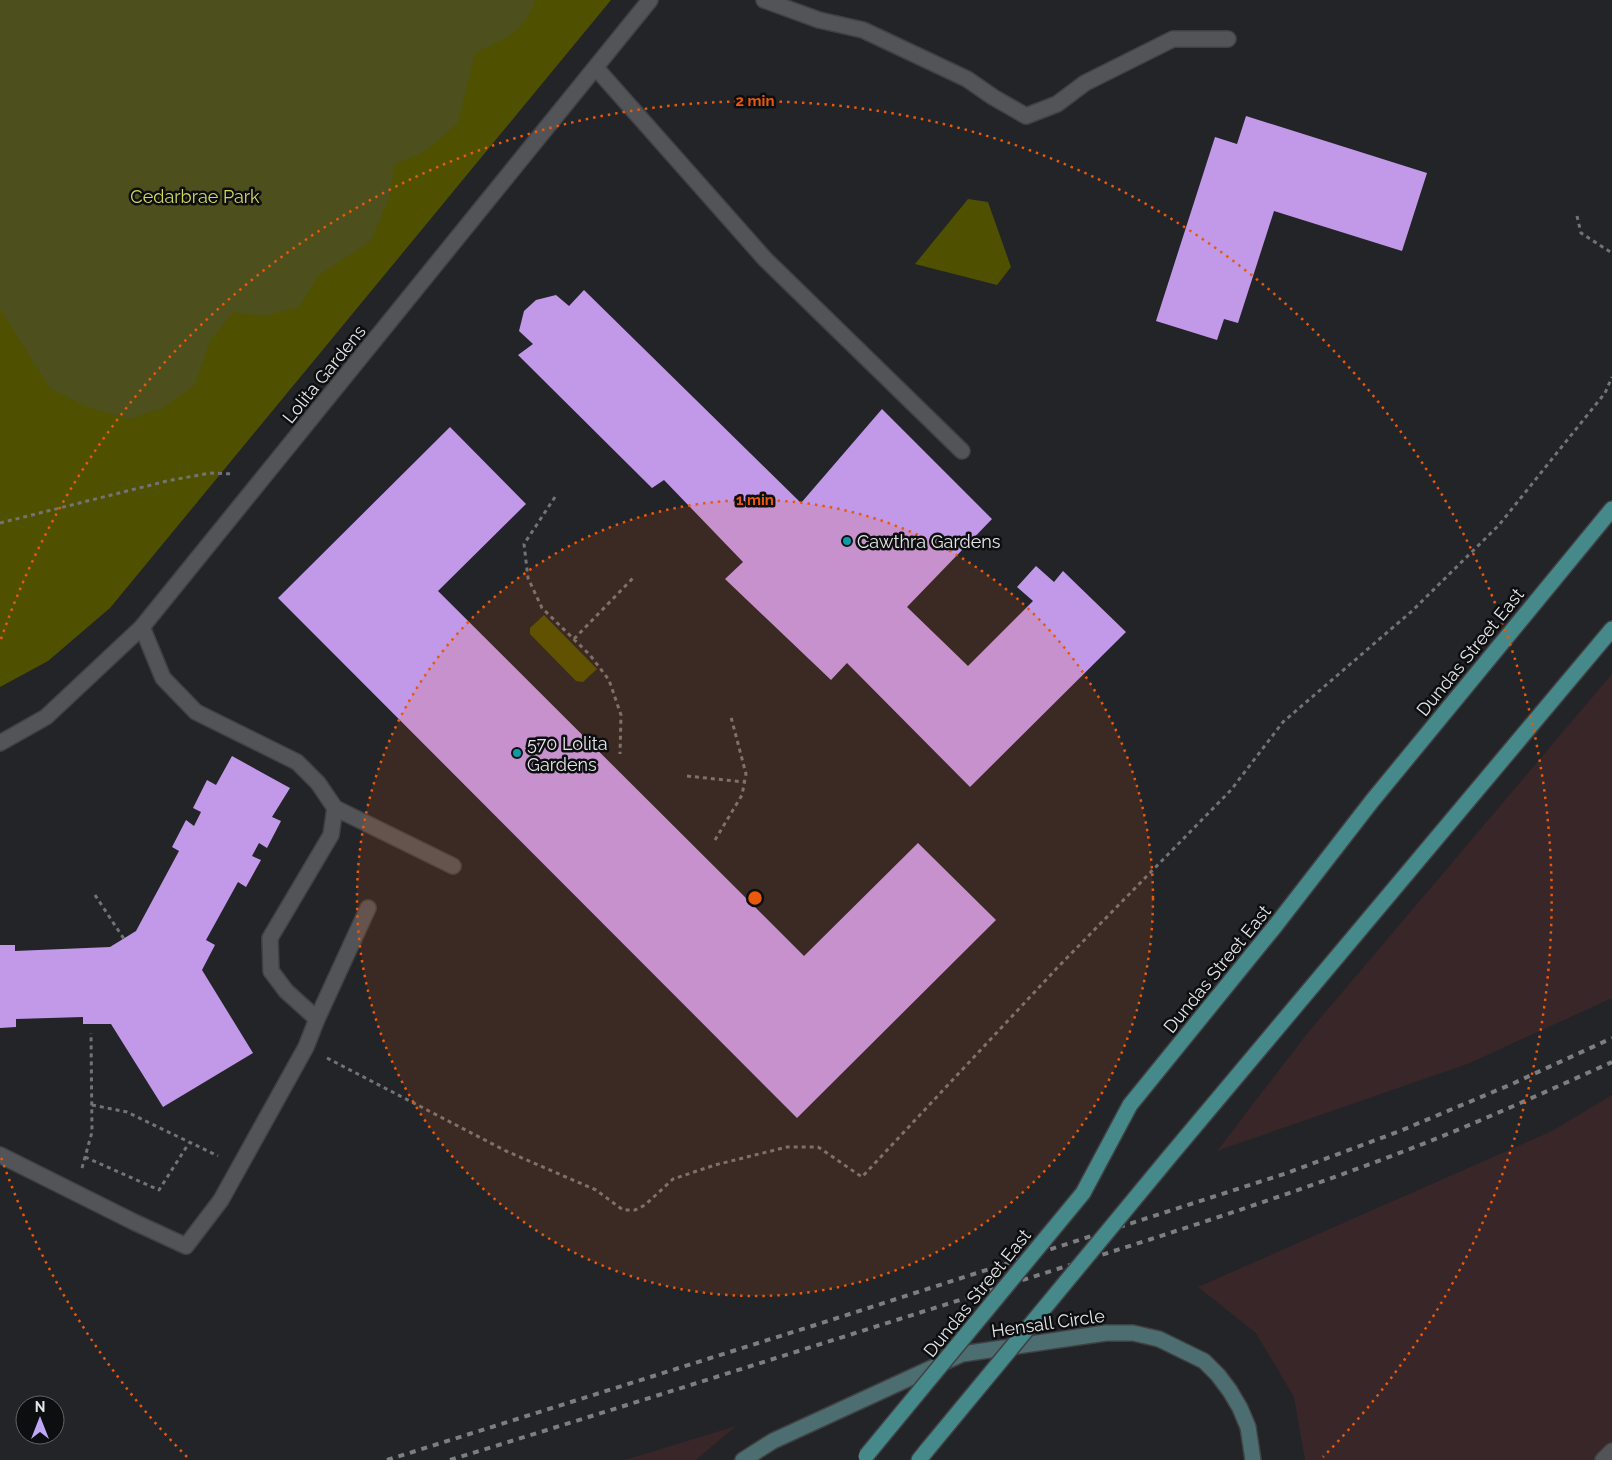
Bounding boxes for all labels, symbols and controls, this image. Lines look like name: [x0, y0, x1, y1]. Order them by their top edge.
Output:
text: 2 min: [736, 92, 774, 110]
park label: Cedarbrae Park: [130, 186, 260, 207]
street label: Lolita Gardens: [278, 321, 370, 427]
text: 1 min: [736, 491, 774, 509]
place label: Cawthra Gardens: [857, 531, 1001, 552]
marker: Cawthra Gardens: [841, 535, 853, 547]
street label: Dundas Street East: [1412, 584, 1528, 720]
place label: 570 Lolita Gardens: [527, 733, 608, 775]
marker: 570 Lolita Gardens: [511, 747, 523, 759]
centre of rings: [746, 889, 764, 907]
street label: Dundas Street East: [1159, 901, 1275, 1037]
street label: Dundas Street East: [919, 1225, 1035, 1361]
street label: Hensall Circle: [990, 1305, 1106, 1341]
north arrow: [15, 1395, 65, 1445]
text: N: [35, 1399, 45, 1415]

